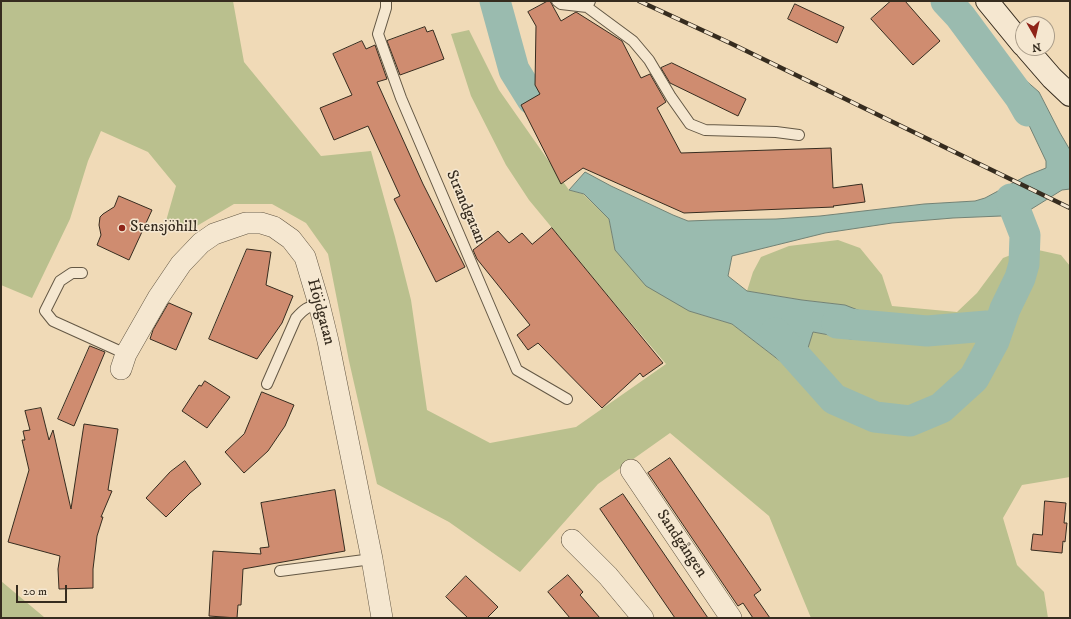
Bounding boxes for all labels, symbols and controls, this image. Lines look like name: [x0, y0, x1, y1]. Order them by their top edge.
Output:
north arrow: [1015, 16, 1055, 56]
text: N: [1031, 39, 1042, 54]
street label: Strandgatan: [441, 168, 489, 246]
place label: Stensjöhill: [130, 218, 198, 238]
marker: Stensjöhill: [117, 223, 127, 233]
street label: Höjdgatan: [302, 277, 338, 347]
street label: Sandgången: [651, 507, 711, 581]
scale bar: [18, 577, 69, 603]
text: 20 m: [23, 584, 47, 599]

